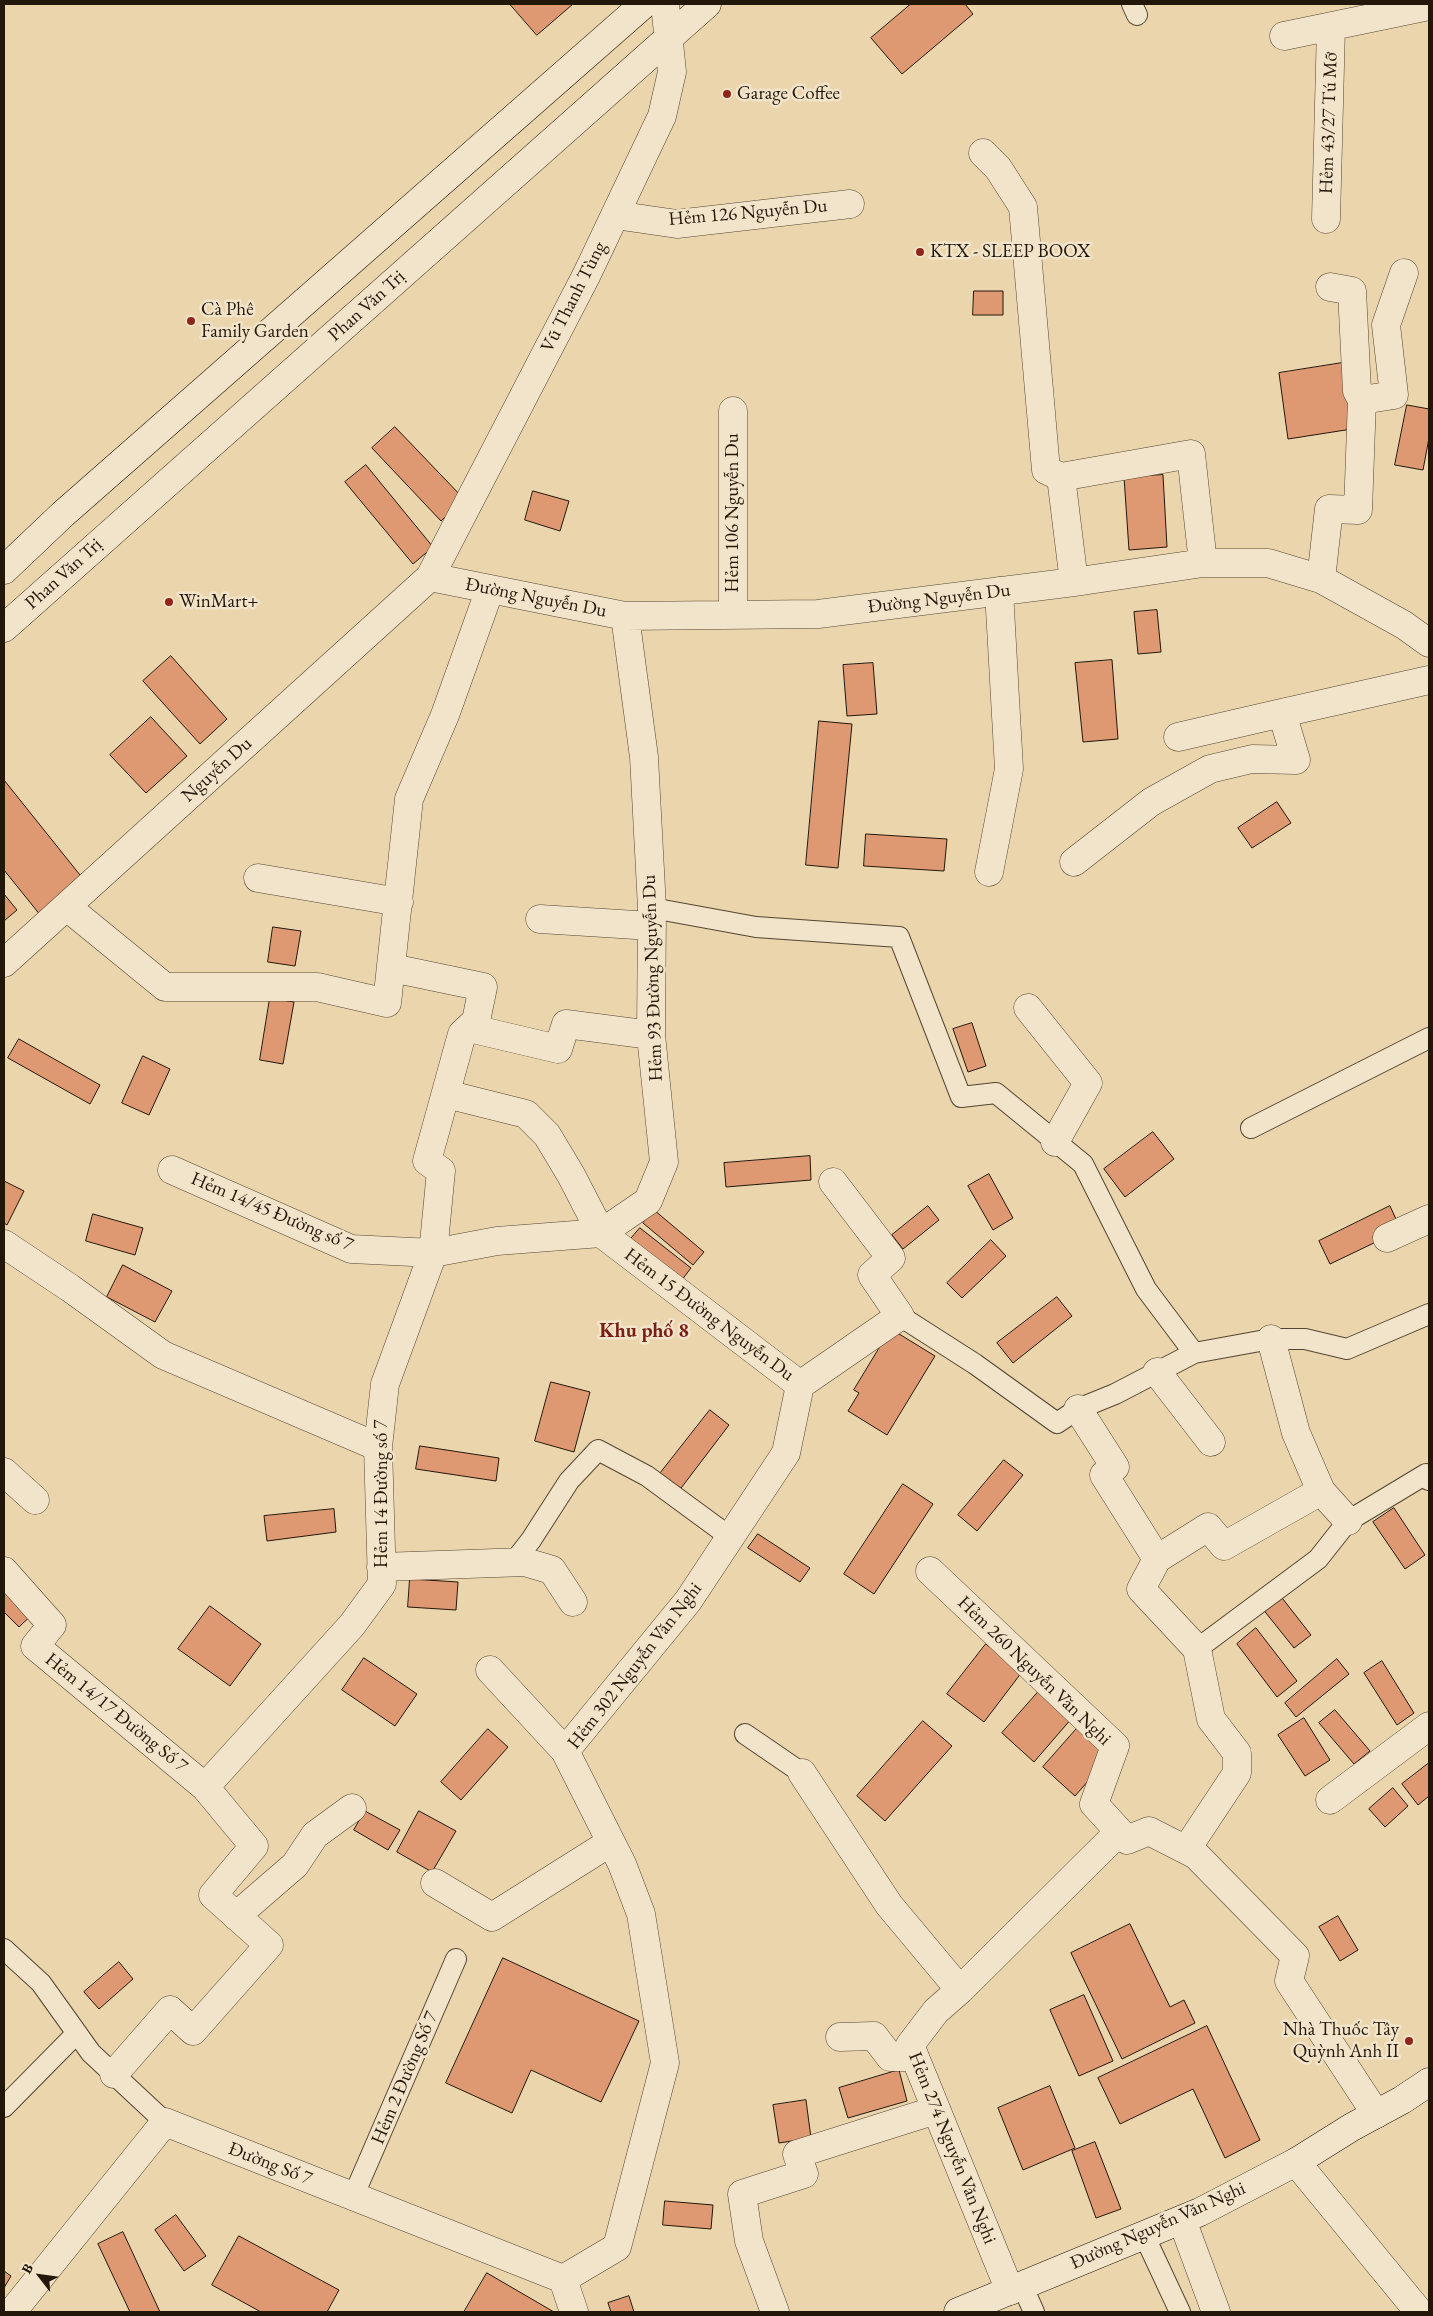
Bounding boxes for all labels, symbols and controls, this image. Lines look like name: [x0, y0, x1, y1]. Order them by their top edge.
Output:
street label: Hẻm 43/27 Tú Mỡ: [1315, 52, 1343, 194]
place label: Garage Coffee: [737, 83, 840, 105]
marker: Garage Coffee: [721, 88, 733, 100]
street label: Hẻm 126 Nguyễn Du: [668, 195, 828, 231]
street label: Vũ Thanh Tùng: [536, 238, 612, 356]
place label: KTX - SLEEP BOOX: [930, 241, 1090, 263]
marker: KTX - SLEEP BOOX: [914, 246, 926, 258]
street label: Phan Văn Trị: [324, 265, 410, 347]
place label: Cà Phê Family Garden: [201, 299, 309, 343]
marker: Cà Phê Family Garden: [185, 315, 197, 327]
street label: Hẻm 106 Nguyễn Du: [722, 433, 744, 593]
street label: Phan Văn Trị: [21, 533, 107, 615]
street label: Đường Nguyễn Du: [463, 573, 609, 623]
street label: Đường Nguyễn Du: [866, 579, 1012, 619]
place label: WinMart+: [179, 591, 259, 613]
marker: WinMart+: [163, 596, 175, 608]
street label: Nguyễn Du: [177, 733, 257, 807]
street label: Hẻm 93 Đường Nguyễn Du: [638, 874, 668, 1082]
street label: Hẻm 14/45 Đường số 7: [187, 1167, 357, 1257]
street label: Hẻm 15 Đường Nguyễn Du: [620, 1244, 798, 1386]
district label: Khu phố 8: [599, 1320, 689, 1344]
street label: Hẻm 14 Đường số 7: [371, 1420, 393, 1568]
street label: Hẻm 302 Nguyễn Văn Nghi: [563, 1578, 707, 1754]
street label: Hẻm 260 Nguyễn Văn Nghi: [952, 1592, 1116, 1750]
street label: Hẻm 14/17 Đường Số 7: [40, 1648, 192, 1778]
street label: Hẻm 2 Đường Số 7: [367, 2008, 443, 2148]
place label: Nhà Thuốc Tây Quỳnh Anh II: [1283, 2019, 1399, 2063]
marker: Nhà Thuốc Tây Quỳnh Anh II: [1403, 2035, 1415, 2047]
street label: Hẻm 274 Nguyễn Văn Nghi: [903, 2049, 1001, 2247]
street label: Đường Số 7: [225, 2138, 315, 2190]
street label: Đường Nguyễn Văn Nghi: [1067, 2177, 1249, 2275]
north arrow: [15, 2251, 65, 2301]
text: B: [17, 2260, 37, 2277]

